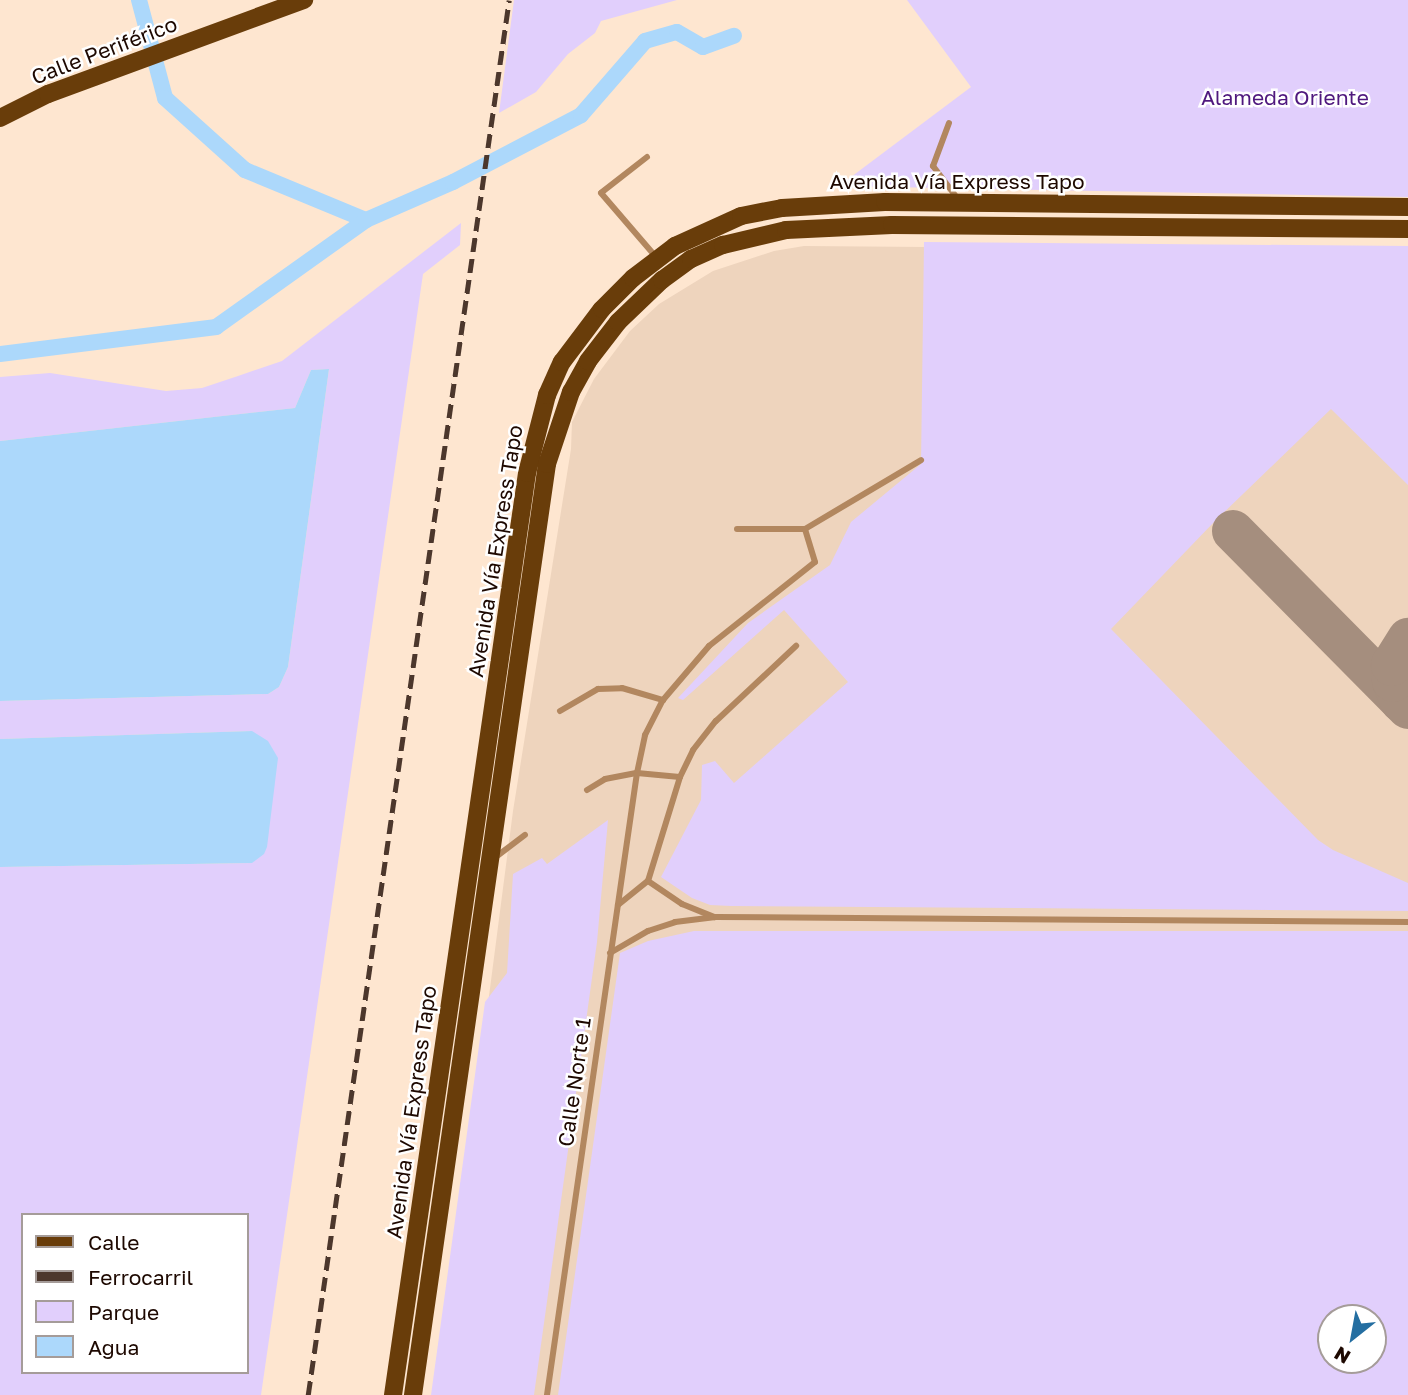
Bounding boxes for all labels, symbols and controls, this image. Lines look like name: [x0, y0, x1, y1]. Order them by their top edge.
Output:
street label: Calle Periférico: [28, 11, 180, 89]
park label: Alameda Oriente: [1201, 84, 1369, 110]
street label: Avenida Vía Express Tapo: [829, 168, 1085, 194]
street label: Avenida Vía Express Tapo: [463, 423, 527, 679]
street label: Avenida Vía Express Tapo: [381, 984, 441, 1240]
street label: Calle Norte 1: [552, 1016, 596, 1148]
legend: [21, 1213, 248, 1374]
text: Calle: [88, 1229, 140, 1255]
text: Ferrocarril: [88, 1264, 193, 1290]
text: Parque: [88, 1299, 159, 1325]
north arrow: [1317, 1304, 1387, 1374]
text: Agua: [88, 1334, 139, 1360]
text: N: [1330, 1342, 1354, 1369]

